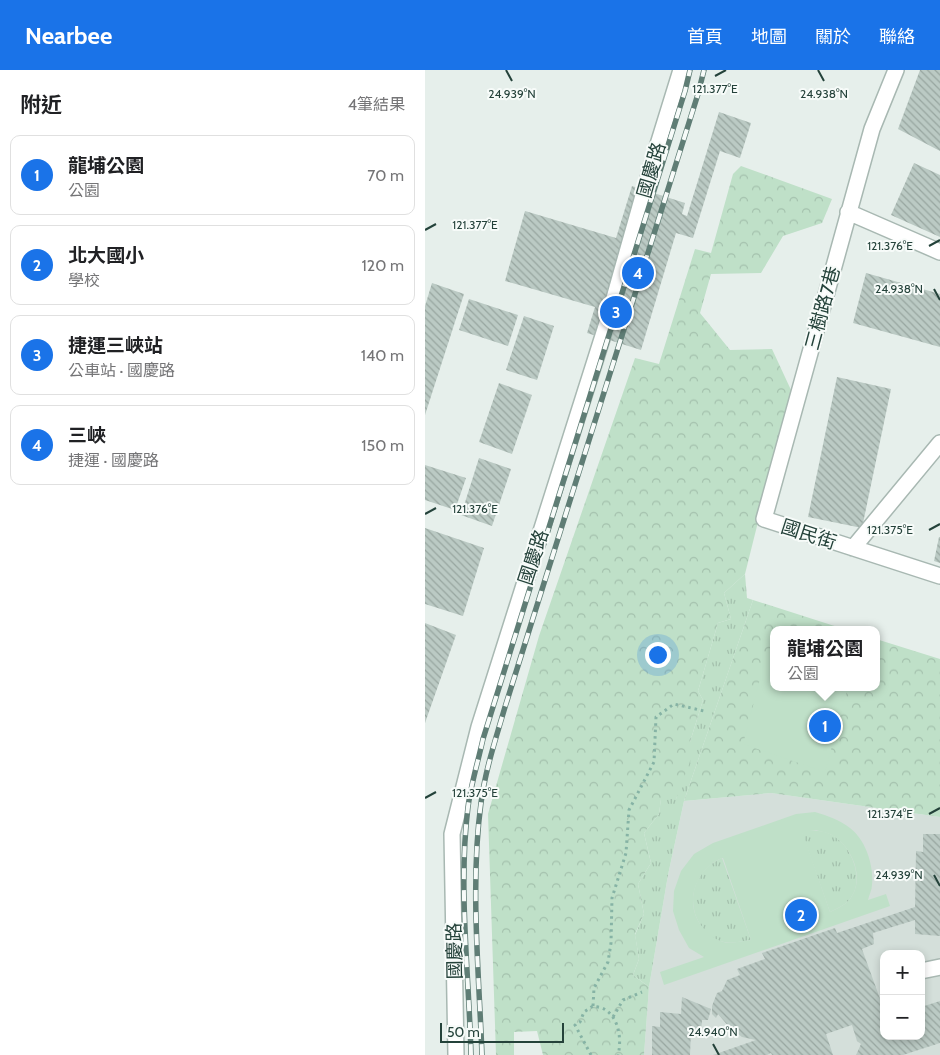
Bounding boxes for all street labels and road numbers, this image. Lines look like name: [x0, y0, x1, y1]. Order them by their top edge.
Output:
street label: 國慶路: [633, 140, 670, 201]
street label: 三樹路7巷: [800, 264, 845, 352]
street label: 國民街: [778, 515, 840, 554]
street label: 國慶路: [514, 526, 553, 588]
street label: 國慶路: [443, 922, 466, 980]

